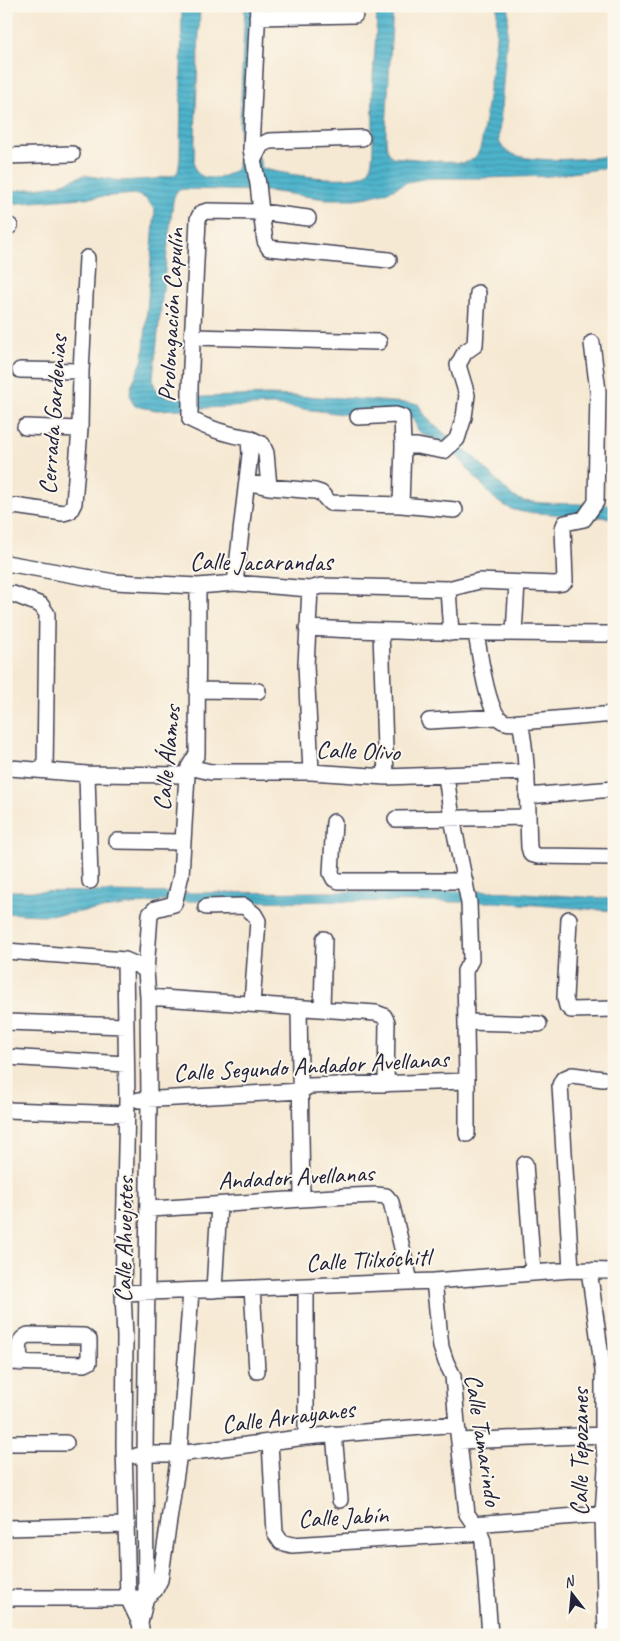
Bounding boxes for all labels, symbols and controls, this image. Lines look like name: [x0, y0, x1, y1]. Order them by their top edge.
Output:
street label: Prolongación Capulín: [150, 227, 192, 403]
street label: Cerrada Gardenias: [31, 332, 75, 496]
street label: Calle Jacarandas: [190, 546, 335, 578]
street label: Calle Álamos: [146, 701, 189, 812]
street label: Calle Olivo: [316, 734, 402, 768]
street label: Calle Segundo Andador Avellanas: [173, 1043, 452, 1089]
street label: Andador Avellanas: [217, 1157, 377, 1197]
street label: Calle Ahuejotes: [107, 1175, 141, 1303]
street label: Calle Tlilxóchitl: [305, 1241, 436, 1279]
street label: Calle Tamarindo: [457, 1372, 509, 1509]
street label: Calle Tepozanes: [564, 1386, 596, 1516]
street label: Calle Arrayanes: [220, 1393, 359, 1441]
street label: Calle Jabín: [297, 1499, 390, 1535]
north arrow: [548, 1568, 598, 1618]
text: N: [562, 1572, 577, 1591]

